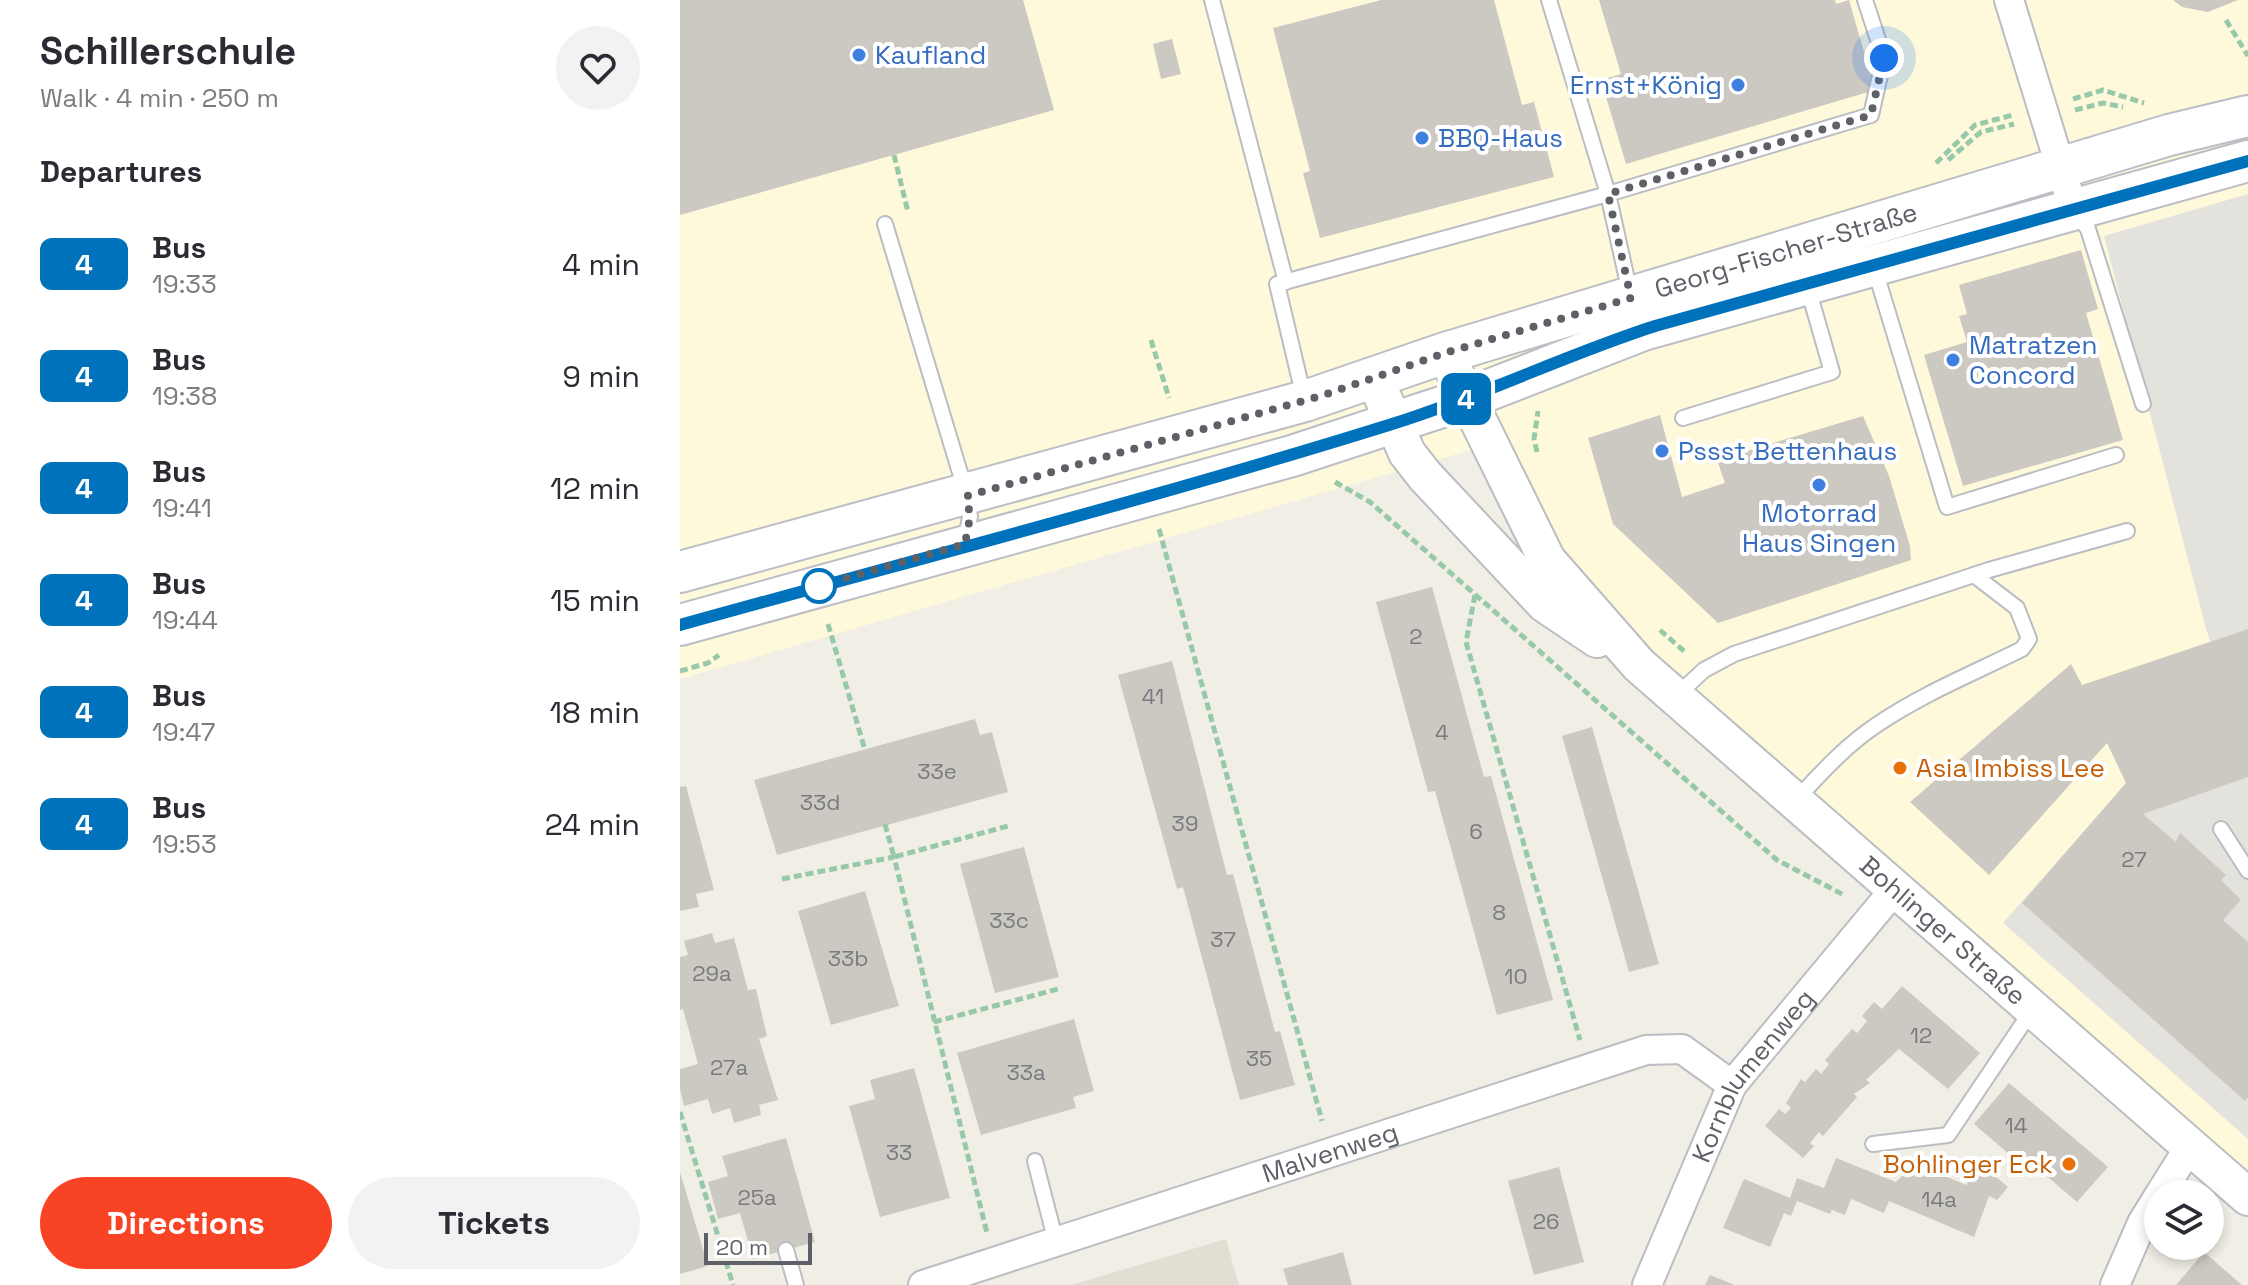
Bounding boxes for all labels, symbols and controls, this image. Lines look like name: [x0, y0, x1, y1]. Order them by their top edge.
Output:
button: heart: [556, 26, 640, 110]
text: Schillerschule: [40, 27, 296, 75]
place label: Kaufland: [875, 38, 986, 72]
your location: [1864, 38, 1904, 78]
marker: Kaufland: [850, 46, 868, 64]
place label: Ernst+König: [1570, 68, 1722, 102]
marker: Ernst+König: [1729, 76, 1747, 94]
text: Walk · 4 min · 250 m: [40, 81, 279, 115]
place label: BBQ-Haus: [1438, 121, 1563, 155]
marker: BBQ-Haus: [1413, 129, 1431, 147]
text: Departures: [40, 152, 202, 191]
street label: Georg-Fischer-Straße: [1650, 195, 1921, 306]
text: Bus: [152, 228, 206, 267]
text: 4 min: [562, 245, 640, 284]
text: 4: [75, 246, 93, 282]
text: 19:33: [152, 267, 217, 301]
place label: Matratzen Concord: [1969, 328, 2097, 392]
text: Bus: [152, 340, 206, 379]
marker: Matratzen Concord: [1944, 351, 1962, 369]
text: 9 min: [562, 357, 640, 396]
text: 4: [75, 358, 93, 394]
line badge: 4: [1440, 373, 1492, 425]
text: 19:38: [152, 379, 217, 413]
text: 4: [1457, 381, 1475, 417]
place label: Pssst Bettenhaus: [1678, 434, 1897, 468]
marker: Pssst Bettenhaus: [1653, 442, 1671, 460]
text: Bus: [152, 452, 206, 491]
text: 12 min: [550, 469, 640, 508]
text: 4: [75, 470, 93, 506]
marker: Motorrad Haus Singen: [1810, 476, 1828, 494]
text: 19:41: [152, 491, 212, 525]
place label: Motorrad Haus Singen: [1742, 496, 1896, 560]
text: Bus: [152, 564, 206, 603]
unlabelled marker: [802, 569, 836, 603]
text: 15 min: [550, 581, 640, 620]
text: 4: [75, 582, 93, 618]
text: 19:44: [152, 603, 218, 637]
house number: 2: [1409, 622, 1423, 650]
text: Bus: [152, 676, 206, 715]
house number: 41: [1142, 682, 1164, 710]
text: 18 min: [550, 693, 640, 732]
text: 4: [75, 694, 93, 730]
text: 19:47: [152, 715, 215, 749]
house number: 4: [1435, 718, 1449, 746]
place label: Asia Imbiss Lee: [1916, 751, 2105, 785]
house number: 33e: [917, 757, 957, 785]
marker: Asia Imbiss Lee: [1891, 759, 1909, 777]
text: Bus: [152, 788, 206, 827]
house number: 33d: [800, 788, 840, 816]
text: 24 min: [545, 805, 640, 844]
text: 4: [75, 806, 93, 842]
house number: 39: [1172, 809, 1198, 837]
house number: 6: [1469, 817, 1483, 845]
text: 19:53: [152, 827, 217, 861]
house number: 27: [2121, 845, 2147, 873]
street label: Bohlinger Straße: [1853, 848, 2033, 1013]
house number: 8: [1492, 898, 1506, 926]
house number: 33c: [989, 906, 1029, 934]
house number: 37: [1210, 925, 1236, 953]
house number: 33b: [828, 944, 868, 972]
house number: 29a: [692, 959, 732, 987]
house number: 10: [1504, 962, 1528, 990]
street label: Kornblumenweg: [1684, 982, 1822, 1168]
house number: 12: [1910, 1021, 1932, 1049]
house number: 35: [1246, 1044, 1272, 1072]
house number: 27a: [710, 1053, 748, 1081]
house number: 33a: [1006, 1058, 1046, 1086]
house number: 14: [2005, 1111, 2028, 1139]
street label: Malvenweg: [1258, 1115, 1402, 1191]
house number: 33: [886, 1138, 912, 1166]
place label: Bohlinger Eck: [1882, 1147, 2053, 1181]
marker: Bohlinger Eck: [2060, 1155, 2078, 1173]
button: Directions: [40, 1177, 332, 1269]
button: Tickets: [348, 1177, 640, 1269]
map controls: [2144, 1180, 2224, 1260]
button: layers: [2144, 1180, 2224, 1260]
house number: 25a: [737, 1183, 777, 1211]
house number: 14a: [1921, 1185, 1957, 1213]
house number: 26: [1533, 1207, 1559, 1235]
scale bar: [704, 1229, 812, 1265]
text: 20 m: [716, 1233, 768, 1261]

